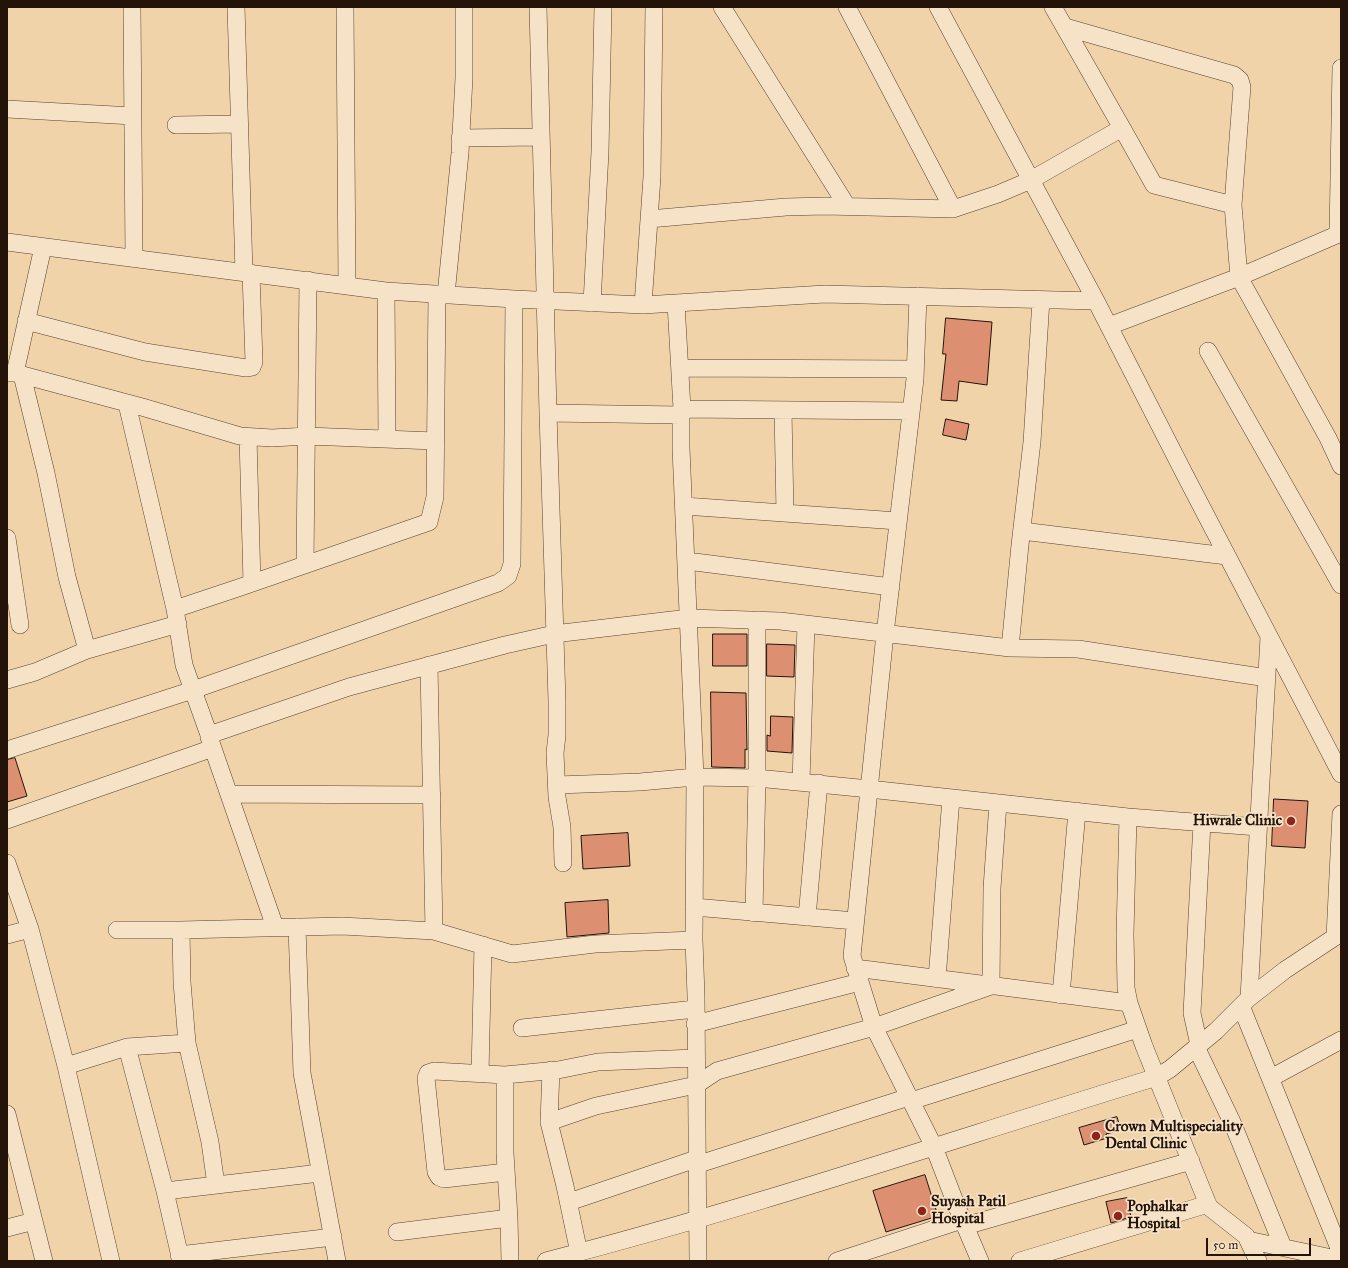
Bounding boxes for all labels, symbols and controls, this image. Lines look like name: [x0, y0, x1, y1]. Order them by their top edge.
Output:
place label: Hiwrale Clinic: [1193, 812, 1282, 830]
marker: Hiwrale Clinic: [1285, 815, 1297, 827]
place label: Crown Multispeciality Dental Clinic: [1105, 1118, 1243, 1153]
marker: Crown Multispeciality Dental Clinic: [1090, 1130, 1102, 1142]
place label: Suyash Patil Hospital: [931, 1193, 1006, 1228]
place label: Pophalkar Hospital: [1127, 1198, 1188, 1233]
marker: Suyash Patil Hospital: [916, 1205, 928, 1217]
marker: Pophalkar Hospital: [1112, 1210, 1124, 1222]
scale bar: [1208, 1230, 1313, 1256]
text: 50 m: [1213, 1238, 1238, 1252]

